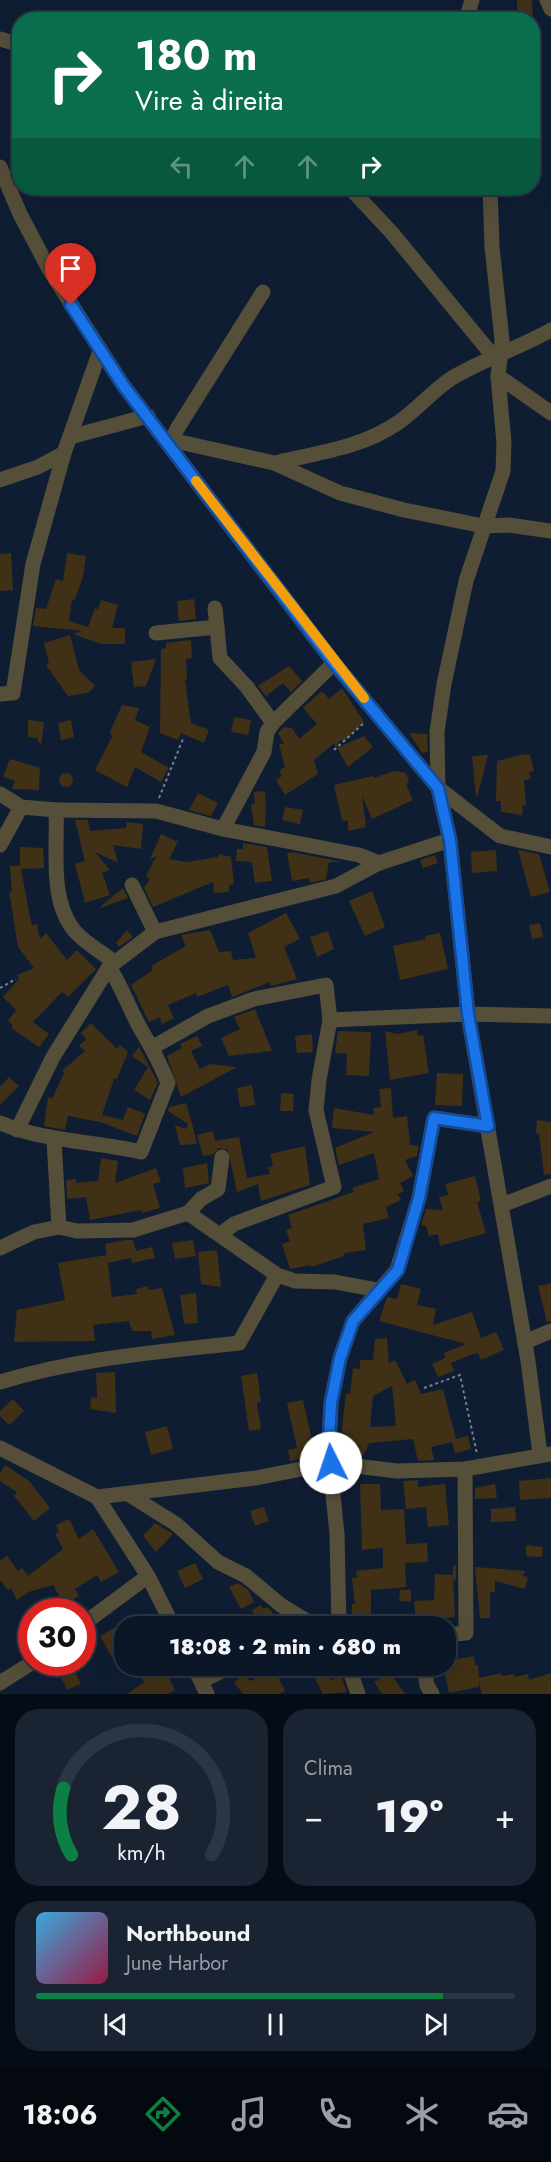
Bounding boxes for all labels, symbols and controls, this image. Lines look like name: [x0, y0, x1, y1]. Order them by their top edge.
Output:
text: 180 m: [135, 25, 258, 86]
icon: right: [36, 36, 114, 114]
text: Vire à direita: [135, 81, 284, 120]
icon: left: [165, 150, 198, 183]
icon: ahead: [228, 150, 261, 183]
icon: ahead: [291, 150, 324, 183]
icon: right: [354, 150, 387, 183]
pin: [45, 243, 96, 305]
icon: arrive: [54, 252, 87, 285]
position arrow: [299, 1431, 363, 1495]
speed limit sign: 30: [18, 1598, 96, 1676]
text: 18:08 · 2 min · 680 m: [169, 1630, 401, 1662]
text: Clima: [304, 1754, 353, 1783]
text: 28: [101, 1762, 182, 1852]
text: 19°: [375, 1784, 443, 1849]
text: −: [304, 1793, 323, 1840]
text: +: [495, 1793, 515, 1840]
text: km/h: [117, 1837, 166, 1868]
text: Northbound: [126, 1917, 250, 1949]
text: June Harbor: [126, 1949, 228, 1978]
icon: previous: [99, 2008, 132, 2041]
icon: pause: [259, 2008, 292, 2041]
icon: next: [419, 2008, 452, 2041]
icon: directions: [142, 2093, 184, 2135]
icon: music: [228, 2093, 270, 2135]
icon: phone: [314, 2093, 356, 2135]
icon: climate: [401, 2093, 443, 2135]
icon: car: [487, 2093, 529, 2135]
text: 18:06: [22, 2095, 97, 2134]

